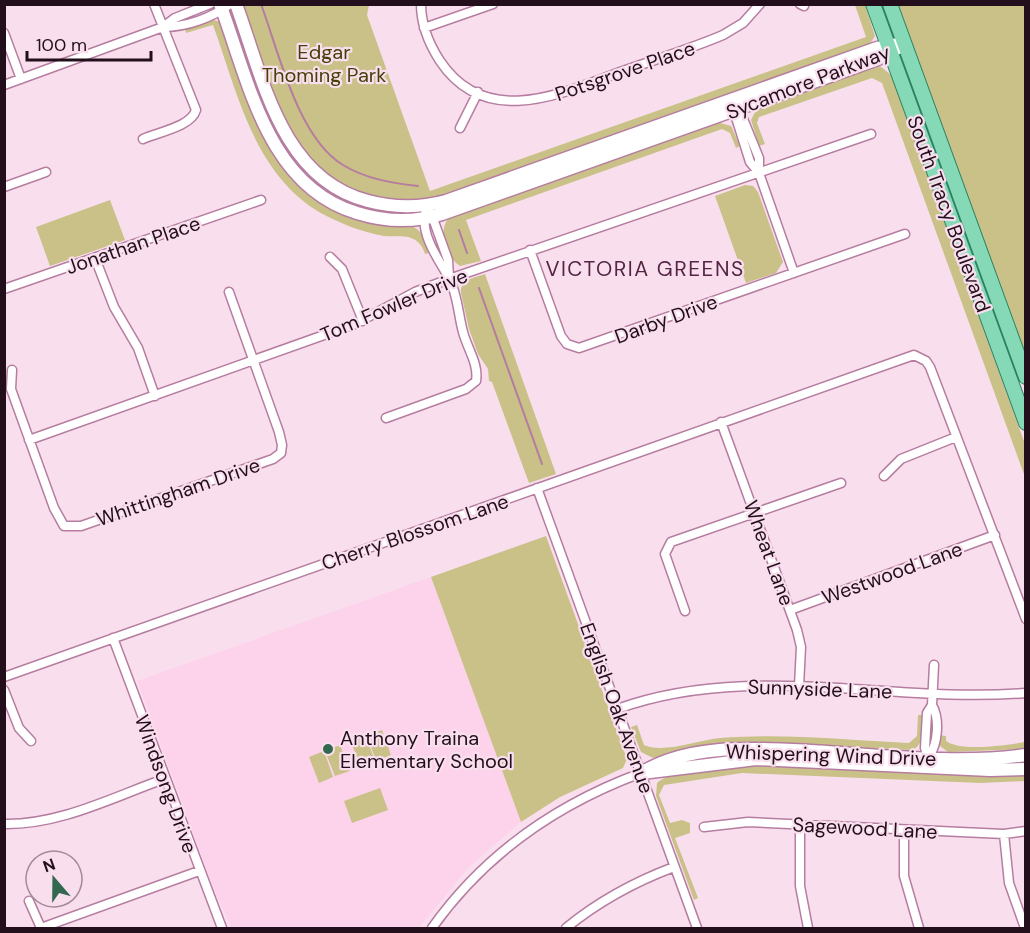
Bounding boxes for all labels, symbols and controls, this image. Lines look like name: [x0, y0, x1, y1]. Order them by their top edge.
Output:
scale bar: [27, 24, 152, 62]
text: 100 m: [36, 33, 87, 57]
street label: Potsgrove Place: [552, 35, 698, 107]
park label: Edgar Thoming Park: [262, 39, 386, 88]
street label: Sycamore Parkway: [722, 39, 894, 125]
street label: South Tracy Boulevard: [901, 112, 997, 316]
street label: Jonathan Place: [62, 210, 204, 280]
district label: VICTORIA GREENS: [545, 255, 745, 283]
street label: Tom Fowler Drive: [317, 262, 471, 348]
street label: Darby Drive: [611, 288, 721, 350]
street label: Whittingham Drive: [93, 452, 263, 532]
street label: Cherry Blossom Lane: [318, 488, 512, 576]
street label: Wheat Lane: [738, 497, 800, 609]
street label: Westwood Lane: [818, 535, 966, 611]
street label: English Oak Avenue: [574, 619, 660, 797]
street label: Sunnyside Lane: [747, 673, 893, 705]
street label: Windsong Drive: [129, 711, 203, 857]
place label: Anthony Traina Elementary School: [340, 725, 513, 774]
street label: Whispering Wind Drive: [725, 738, 937, 772]
marker: Anthony Traina Elementary School: [321, 742, 335, 756]
street label: Sagewood Lane: [792, 811, 938, 845]
north arrow: [24, 849, 84, 909]
text: N: [40, 854, 58, 877]

